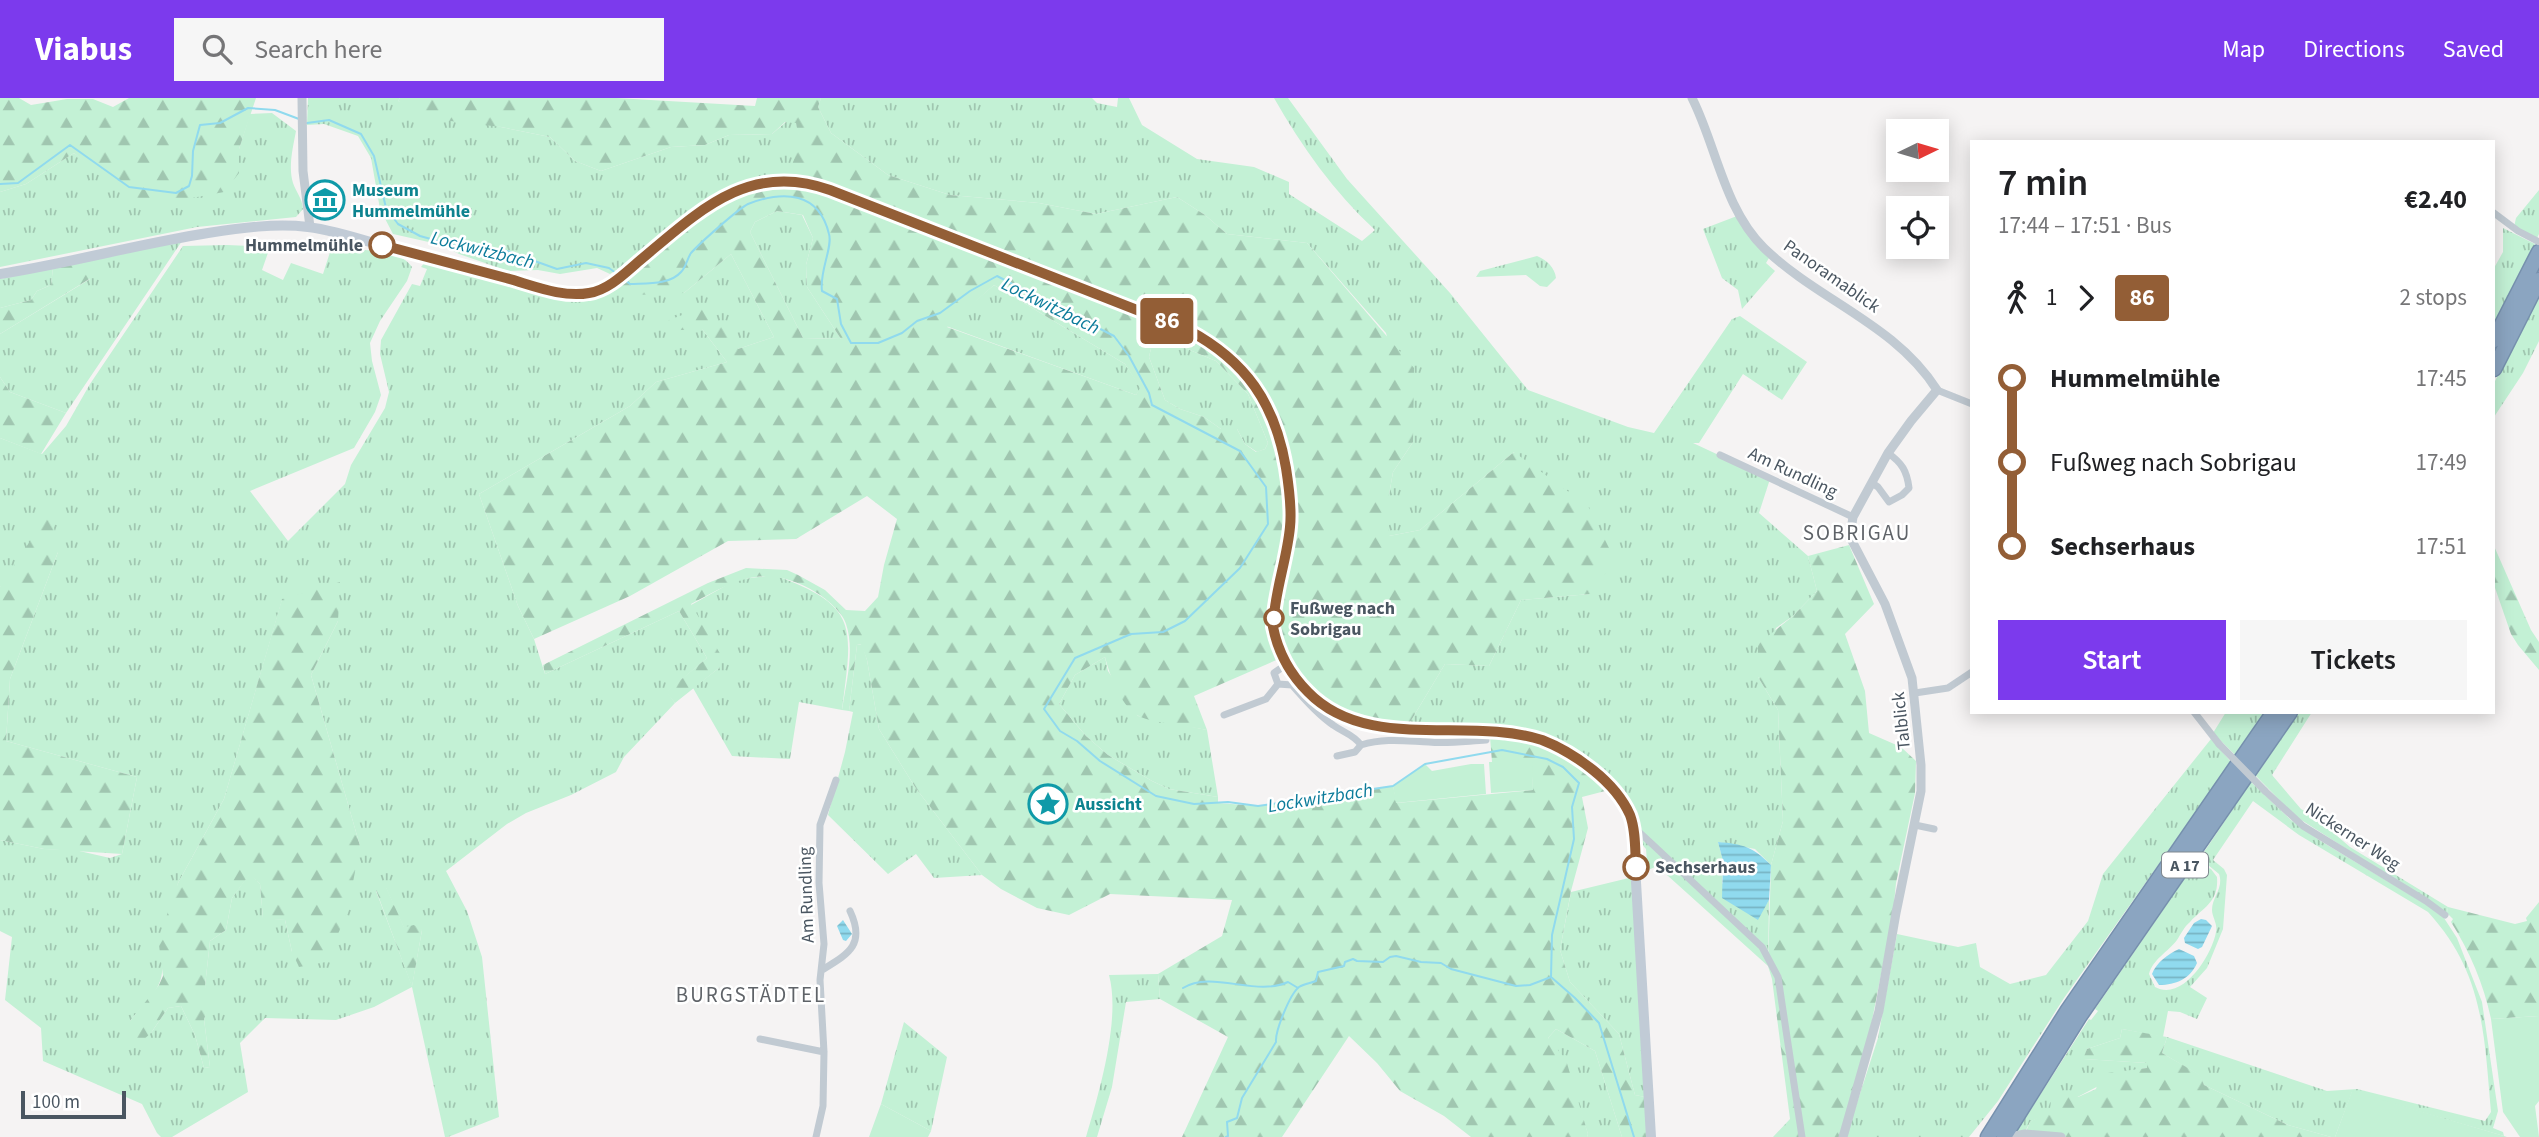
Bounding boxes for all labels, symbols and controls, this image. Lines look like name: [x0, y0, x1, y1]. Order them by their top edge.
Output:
search box: [174, 18, 664, 81]
text: Viabus: [35, 26, 132, 73]
icon: search: [198, 30, 236, 68]
text: Search here: [254, 31, 382, 68]
text: Map: [2222, 32, 2265, 67]
text: Directions: [2303, 32, 2405, 67]
text: Saved: [2443, 32, 2504, 67]
north arrow: [1886, 119, 1950, 182]
map controls: [1886, 119, 1949, 259]
text: 7 min: [1998, 156, 2088, 210]
place label: Museum Hummelmühle: [352, 178, 470, 224]
museum icon: Museum Hummelmühle: [304, 179, 346, 221]
text: €2.40: [2404, 181, 2467, 218]
button: locate: [1886, 196, 1949, 259]
text: 17:44 – 17:51 · Bus: [1998, 209, 2172, 242]
water label: Lockwitzbach: [428, 225, 537, 276]
marker: Hummelmühle: [369, 232, 395, 258]
place label: Hummelmühle: [245, 233, 363, 258]
street label: Panoramablick: [1778, 234, 1885, 319]
water label: Lockwitzbach: [997, 271, 1104, 342]
icon: walk: [1998, 279, 2036, 317]
icon: forward: [2067, 279, 2105, 317]
text: 86: [2129, 280, 2155, 315]
text: 1: [2046, 281, 2057, 314]
text: 2 stops: [2400, 281, 2467, 314]
line badge: 86: [1136, 298, 1198, 344]
text: 86: [1154, 303, 1180, 338]
text: Hummelmühle: [2050, 360, 2221, 397]
text: 17:45: [2416, 362, 2467, 395]
street label: Am Rundling: [1744, 441, 1842, 504]
text: Fußweg nach Sobrigau: [2050, 444, 2297, 481]
text: 17:49: [2416, 446, 2467, 479]
district label: SOBRIGAU: [1803, 518, 1911, 548]
text: Sechserhaus: [2050, 528, 2195, 565]
text: 17:51: [2416, 530, 2467, 563]
place label: Fußweg nach Sobrigau: [1290, 596, 1395, 642]
marker: Fußweg nach Sobrigau: [1264, 608, 1284, 628]
button: Start: [1998, 620, 2226, 700]
button: Tickets: [2240, 620, 2467, 700]
street label: Talblick: [1886, 691, 1917, 751]
water label: Lockwitzbach: [1266, 777, 1375, 820]
place icon: Aussicht: [1027, 783, 1069, 825]
place label: Aussicht: [1074, 792, 1142, 817]
street label: Nickerner Weg: [2300, 796, 2405, 876]
street label: Am Rundling: [792, 847, 821, 943]
road number: A 17: [2162, 852, 2208, 878]
marker: Sechserhaus: [1623, 854, 1649, 880]
place label: Sechserhaus: [1655, 855, 1755, 880]
district label: BURGSTÄDTEL: [676, 980, 826, 1010]
scale bar: [21, 1088, 126, 1120]
text: 100 m: [32, 1089, 80, 1116]

